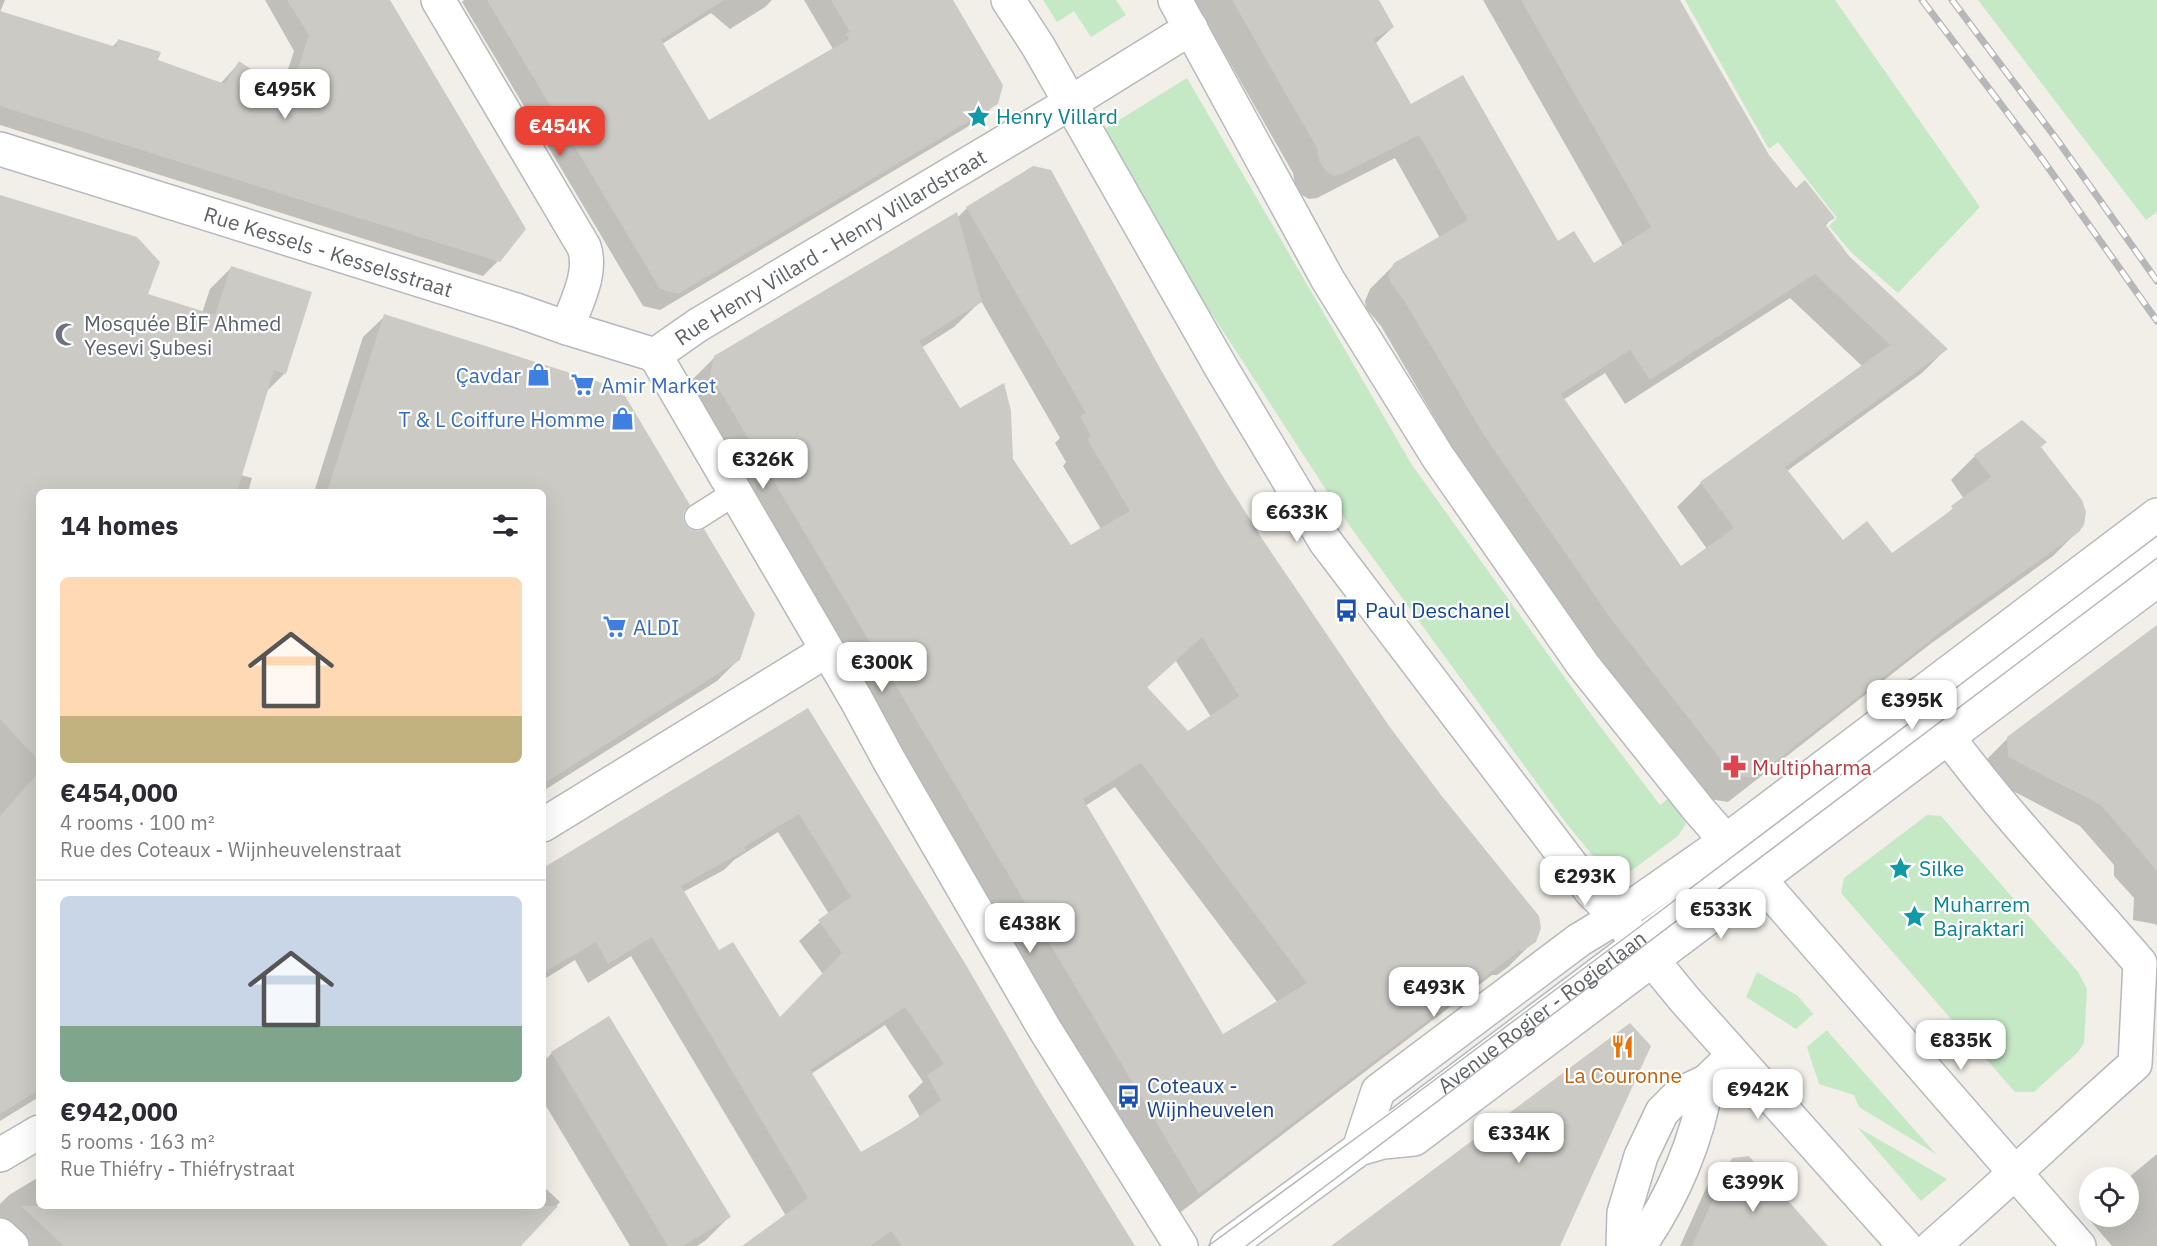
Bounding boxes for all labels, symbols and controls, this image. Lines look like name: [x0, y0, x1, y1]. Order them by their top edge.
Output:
pin: €495K: [243, 69, 327, 120]
text: €495K: [254, 75, 316, 102]
place label: Henry Villard: [996, 102, 1118, 130]
place icon: Henry Villard: [965, 103, 991, 129]
pin: €454K: [518, 106, 602, 157]
text: €454K: [529, 112, 591, 139]
street label: Rue Henry Villard - Henry Villardstraat: [669, 142, 991, 351]
street label: Rue Kessels - Kesselsstraat: [200, 199, 456, 303]
place label: Mosquée BİF Ahmed Yesevi Şubesi: [84, 309, 281, 361]
mosque icon: Mosquée BİF Ahmed Yesevi Şubesi: [53, 322, 79, 348]
place label: Çavdar: [456, 361, 521, 389]
shop icon: Çavdar: [526, 362, 552, 388]
place label: Amir Market: [601, 371, 716, 399]
supermarket icon: Amir Market: [570, 372, 596, 398]
place label: T & L Coiffure Homme: [399, 405, 605, 433]
shop icon: T & L Coiffure Homme: [610, 406, 636, 432]
pin: €326K: [721, 439, 805, 490]
text: €326K: [732, 445, 794, 472]
pin: €633K: [1255, 492, 1339, 543]
text: €633K: [1266, 498, 1328, 525]
text: 14 homes: [60, 508, 178, 542]
icon: filters: [489, 509, 522, 542]
place label: Paul Deschanel: [1365, 596, 1510, 624]
bus stop icon: Paul Deschanel: [1334, 597, 1360, 623]
place label: ALDI: [633, 613, 679, 641]
supermarket icon: ALDI: [602, 614, 628, 640]
icon: home: [237, 616, 345, 724]
pin: €300K: [840, 642, 924, 693]
text: €300K: [851, 648, 913, 675]
pin: €395K: [1870, 680, 1954, 731]
text: €395K: [1881, 686, 1943, 713]
place label: Multipharma: [1752, 753, 1872, 781]
pharmacy icon: Multipharma: [1721, 754, 1747, 780]
text: €454,000: [60, 775, 178, 809]
text: 4 rooms · 100 m²: [60, 809, 215, 836]
text: Rue des Coteaux - Wijnheuvelenstraat: [60, 836, 402, 863]
place label: Silke: [1919, 854, 1964, 882]
place icon: Silke: [1888, 855, 1914, 881]
pin: €293K: [1543, 856, 1627, 907]
text: €293K: [1554, 862, 1616, 889]
pin: €533K: [1679, 889, 1763, 940]
place label: Muharrem Bajraktari: [1933, 890, 2030, 942]
text: €533K: [1690, 895, 1752, 922]
pin: €438K: [988, 903, 1072, 954]
place icon: Muharrem Bajraktari: [1902, 903, 1928, 929]
text: €438K: [999, 909, 1061, 936]
street label: Avenue Rogier - Rogierlaan: [1432, 924, 1652, 1099]
icon: home: [237, 935, 345, 1043]
pin: €493K: [1392, 967, 1476, 1018]
text: €493K: [1403, 973, 1465, 1000]
pin: €835K: [1919, 1020, 2003, 1071]
text: €835K: [1930, 1026, 1992, 1053]
restaurant icon: La Couronne: [1610, 1034, 1636, 1060]
place label: La Couronne: [1564, 1061, 1682, 1089]
pin: €942K: [1716, 1069, 1800, 1120]
place label: Coteaux - Wijnheuvelen: [1147, 1071, 1274, 1123]
text: €942K: [1727, 1075, 1789, 1102]
bus stop icon: Coteaux - Wijnheuvelen: [1116, 1084, 1142, 1110]
text: €942,000: [60, 1094, 178, 1128]
pin: €334K: [1477, 1113, 1561, 1164]
text: €334K: [1488, 1119, 1550, 1146]
text: 5 rooms · 163 m²: [60, 1128, 215, 1155]
text: Rue Thiéfry - Thiéfrystraat: [60, 1155, 295, 1182]
pin: €399K: [1711, 1162, 1795, 1213]
map controls: [2079, 1167, 2139, 1227]
button: locate: [2079, 1167, 2139, 1227]
text: €399K: [1722, 1168, 1784, 1195]

